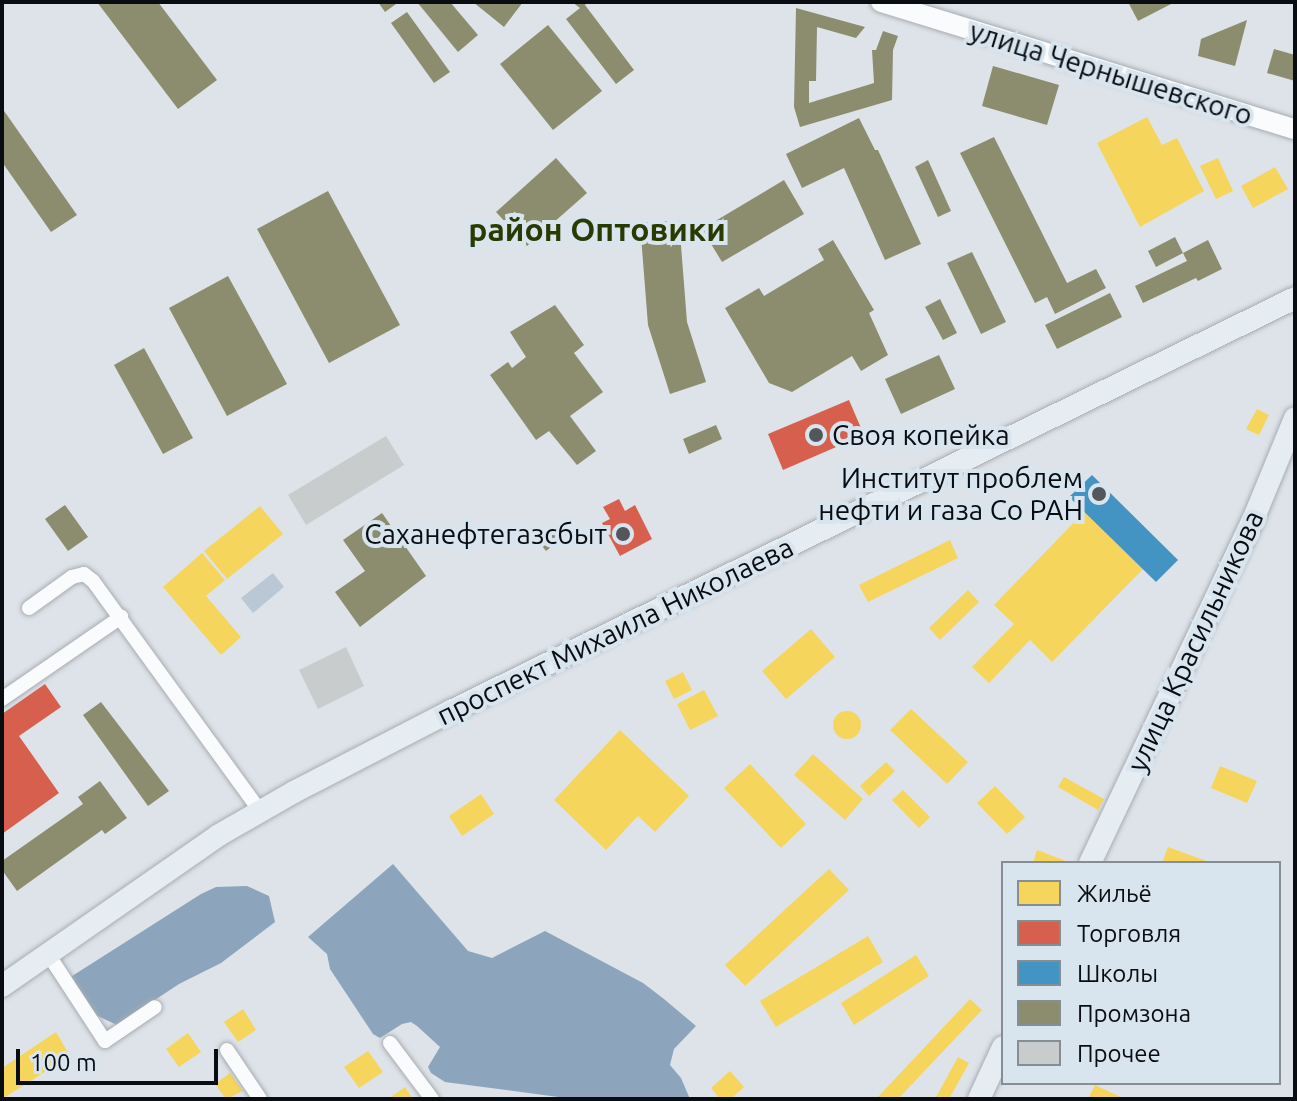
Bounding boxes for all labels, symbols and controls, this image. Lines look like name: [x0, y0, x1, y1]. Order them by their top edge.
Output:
street label: улица Чернышевского: [966, 14, 1256, 132]
district label: район Оптовики: [468, 210, 726, 248]
place label: Своя копейка: [832, 418, 1010, 452]
marker: Своя копейка: [807, 426, 825, 444]
place label: Институт проблем нефти и газа Со РАН: [818, 461, 1083, 527]
marker: Институт проблем нефти и газа Со РАН: [1090, 485, 1108, 503]
street label: улица Красильникова: [1120, 505, 1270, 777]
place label: Саханефтегазсбыт: [364, 517, 607, 551]
marker: Саханефтегазсбыт: [614, 525, 632, 543]
street label: проспект Михаила Николаева: [431, 530, 799, 732]
legend: [1001, 861, 1281, 1085]
text: Жильё: [1077, 880, 1152, 907]
text: Торговля: [1077, 920, 1181, 947]
text: Школы: [1077, 960, 1158, 987]
text: Промзона: [1077, 1000, 1191, 1027]
scale bar: [20, 1033, 222, 1083]
text: Прочее: [1077, 1040, 1161, 1067]
text: 100 m: [30, 1049, 97, 1076]

